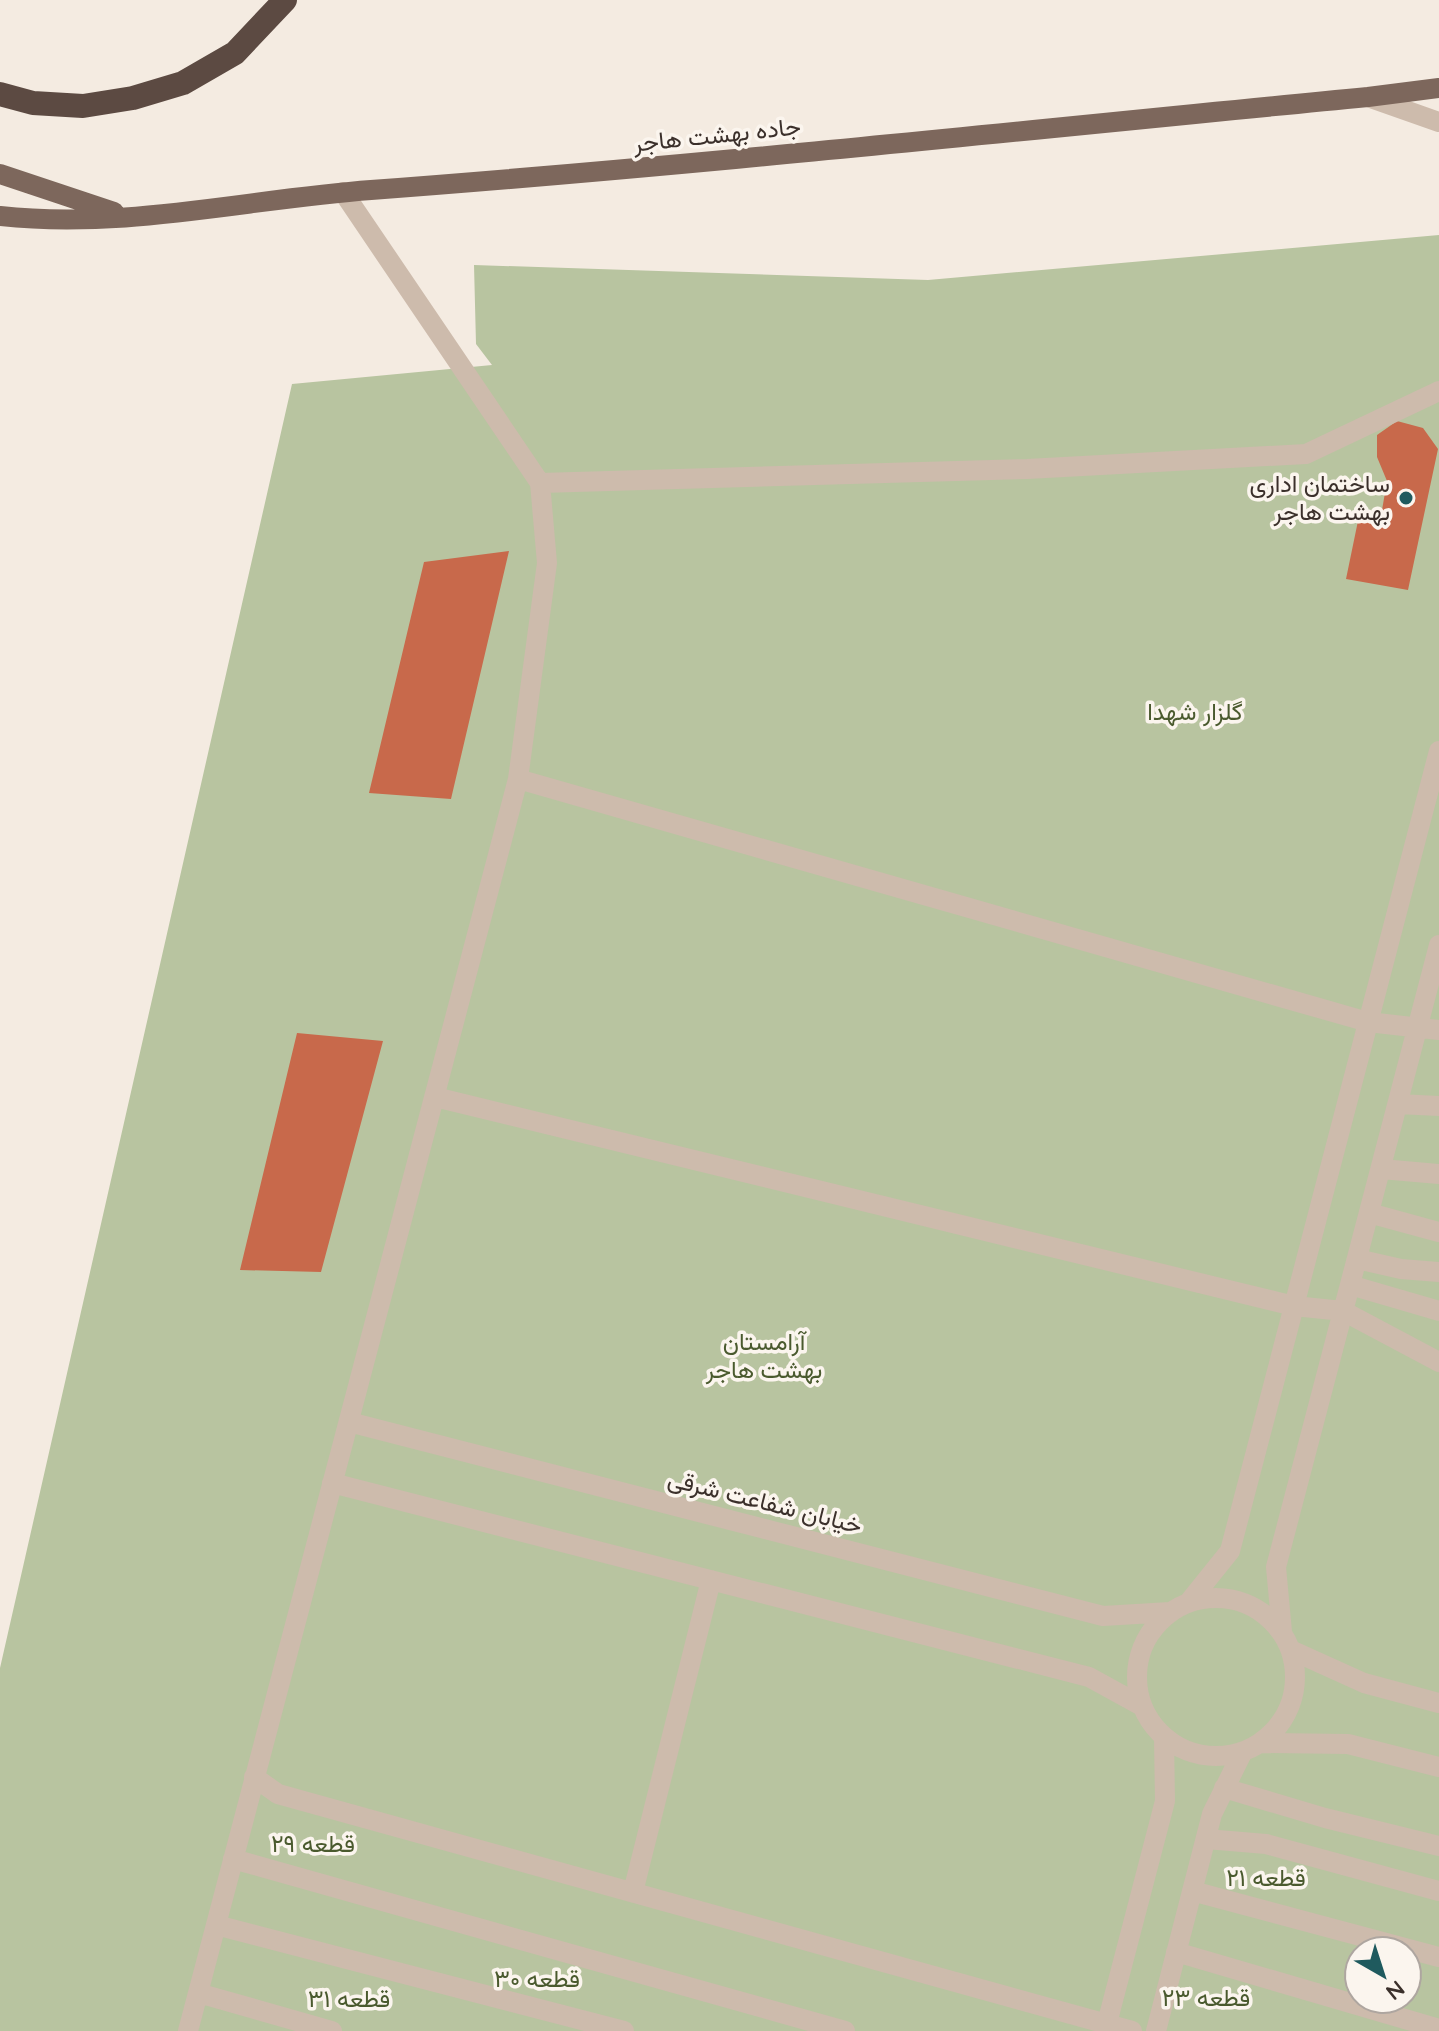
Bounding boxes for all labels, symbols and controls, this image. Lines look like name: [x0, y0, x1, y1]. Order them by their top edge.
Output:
street label: جاده بهشت هاجر: [631, 110, 802, 159]
place label: ساختمان اداری بهشت هاجر: [1250, 468, 1390, 527]
marker: ساختمان اداری بهشت هاجر: [1397, 489, 1415, 507]
park label: گلزار شهدا: [1147, 696, 1243, 727]
park label: آرامستان بهشت هاجر: [705, 1326, 822, 1385]
street label: خیابان شفاعت شرقی: [665, 1462, 865, 1541]
park label: قطعه ۲۹: [271, 1828, 355, 1858]
park label: قطعه ۲۱: [1226, 1862, 1306, 1892]
north arrow: [1343, 1935, 1423, 2015]
park label: قطعه ۳۰: [494, 1963, 580, 1993]
text: N: [1380, 1975, 1411, 2007]
park label: قطعه ۲۳: [1162, 1982, 1250, 2012]
park label: قطعه ۳۱: [308, 1983, 390, 2013]

